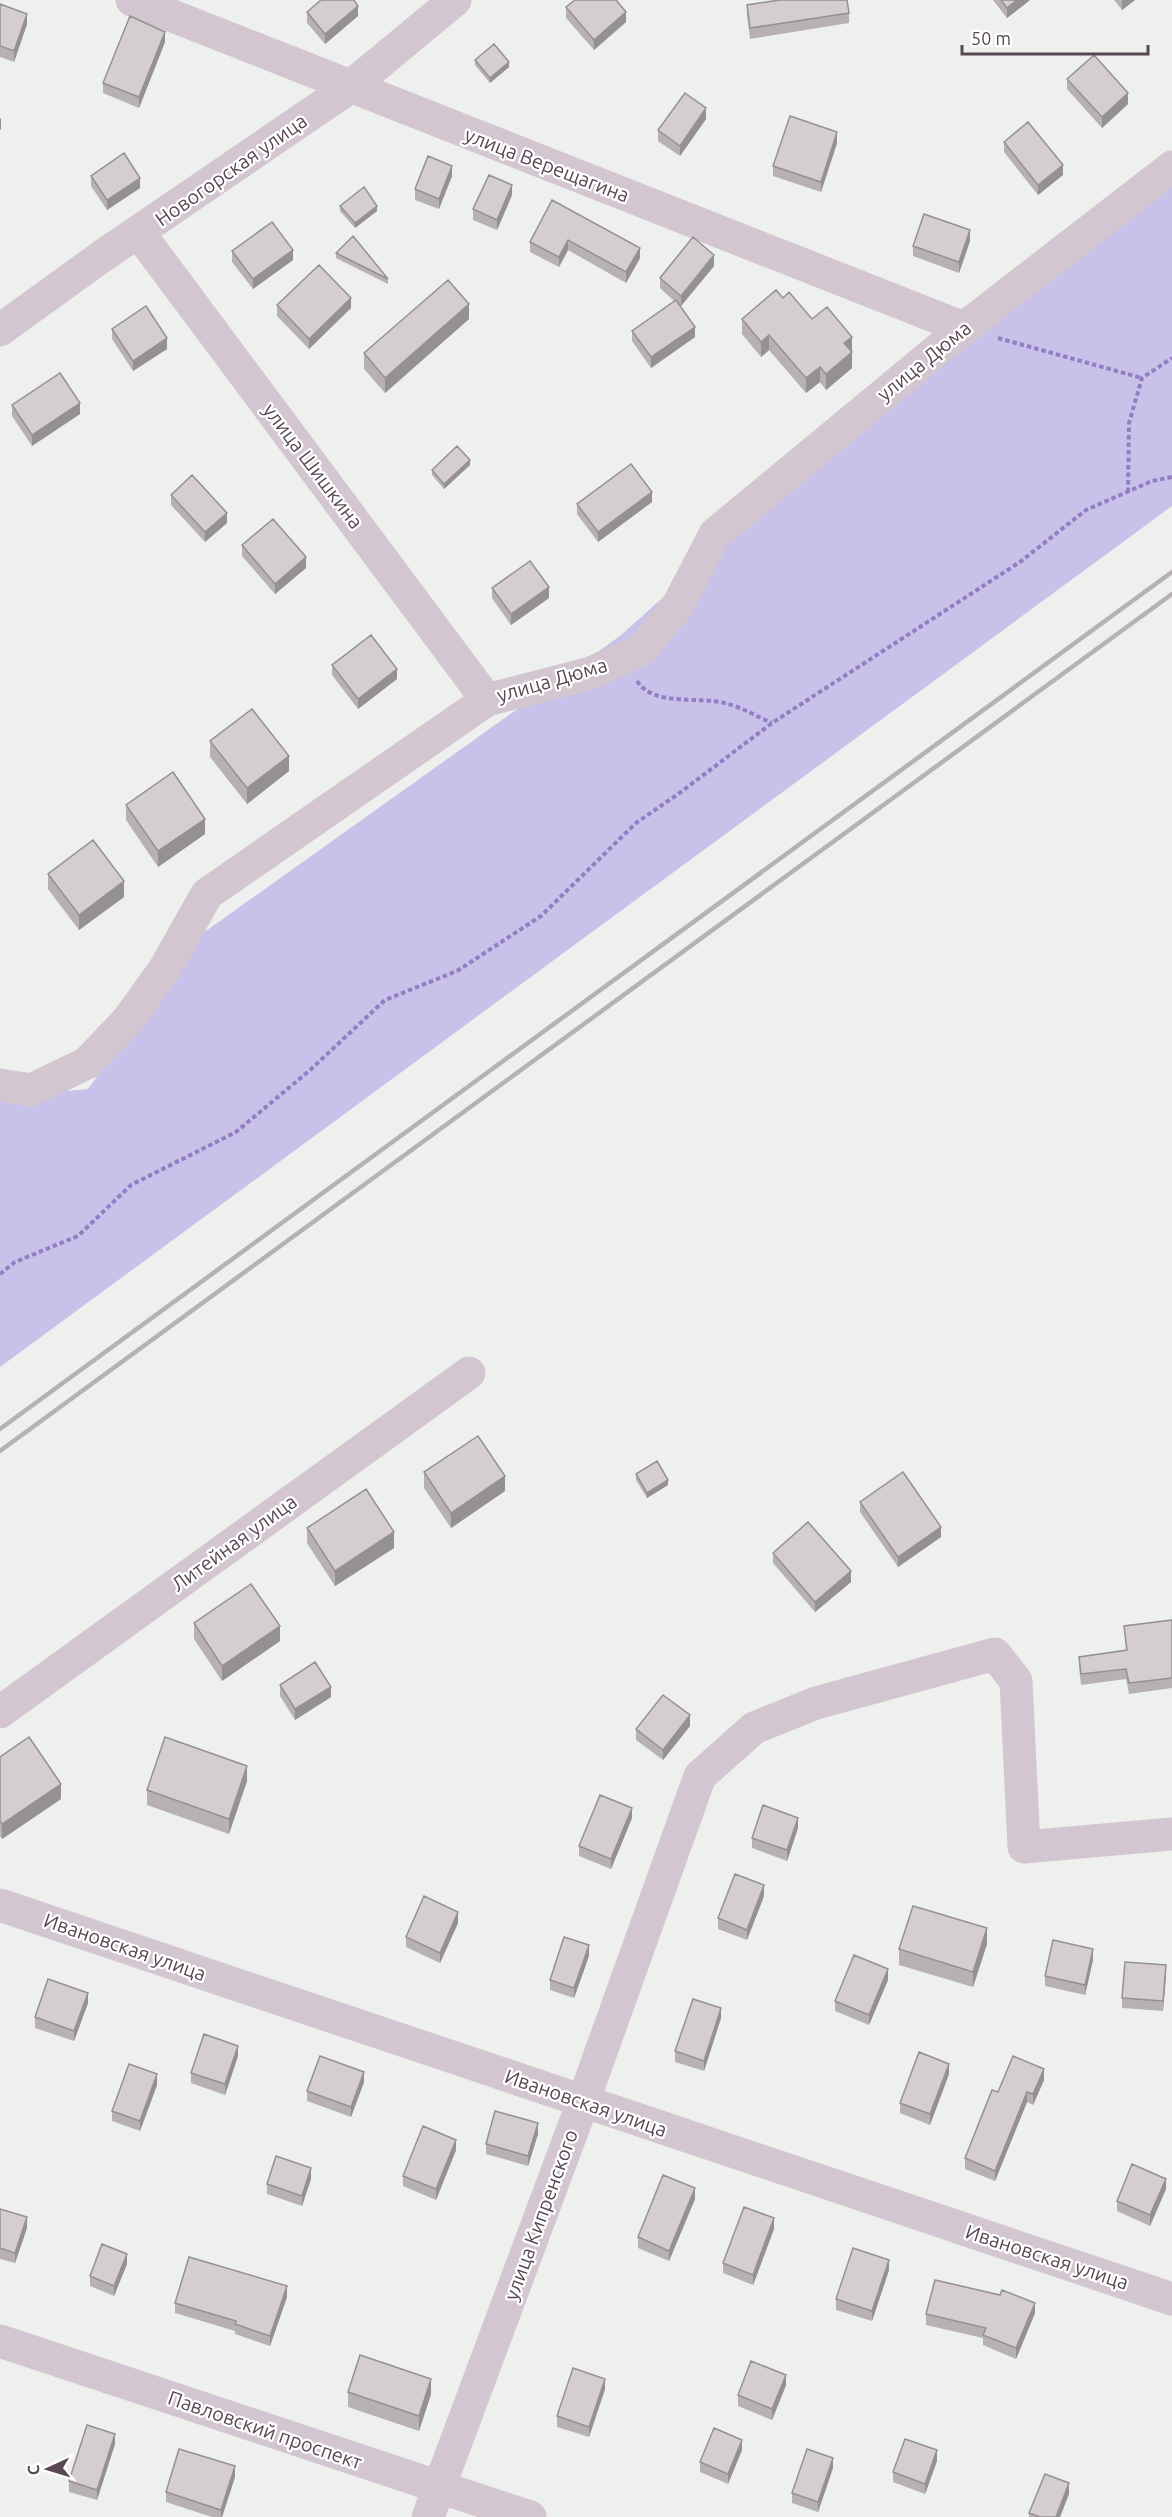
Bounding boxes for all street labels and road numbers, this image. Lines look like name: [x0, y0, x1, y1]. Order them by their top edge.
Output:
street label: Новогорская улица: [150, 109, 311, 231]
street label: улица Верещагина: [462, 123, 633, 207]
street label: улица Дюма: [872, 316, 975, 405]
street label: улица Шишкина: [259, 399, 368, 533]
street label: улица Дюма: [494, 653, 610, 706]
street label: Литейная улица: [166, 1489, 301, 1596]
street label: Ивановская улица: [41, 1908, 209, 1985]
street label: Ивановская улица: [502, 2064, 670, 2141]
street label: улица Кипренского: [499, 2126, 582, 2303]
street label: Ивановская улица: [963, 2219, 1132, 2294]
street label: Павловский проспект: [165, 2386, 365, 2474]

